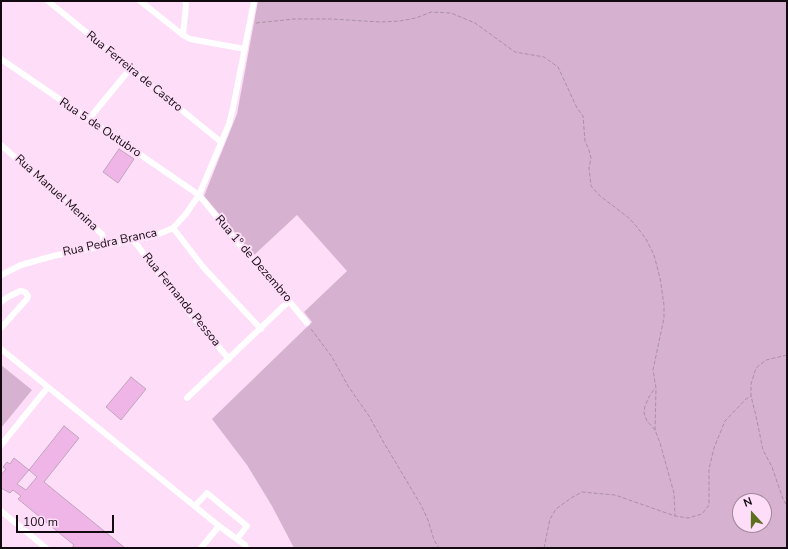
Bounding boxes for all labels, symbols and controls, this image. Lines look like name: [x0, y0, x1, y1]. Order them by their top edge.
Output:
street label: Rua Ferreira de Castro: [83, 29, 185, 115]
street label: Rua 5 de Outubro: [56, 95, 144, 161]
street label: Rua Manuel Menina: [11, 152, 101, 234]
street label: Rua 1º de Dezembro: [211, 213, 295, 305]
street label: Rua Pedra Branca: [62, 226, 158, 260]
street label: Rua Fernando Pessoa: [139, 250, 223, 350]
north arrow: [732, 493, 772, 533]
text: N: [741, 494, 754, 511]
scale bar: [18, 507, 116, 533]
text: 100 m: [23, 514, 58, 530]

